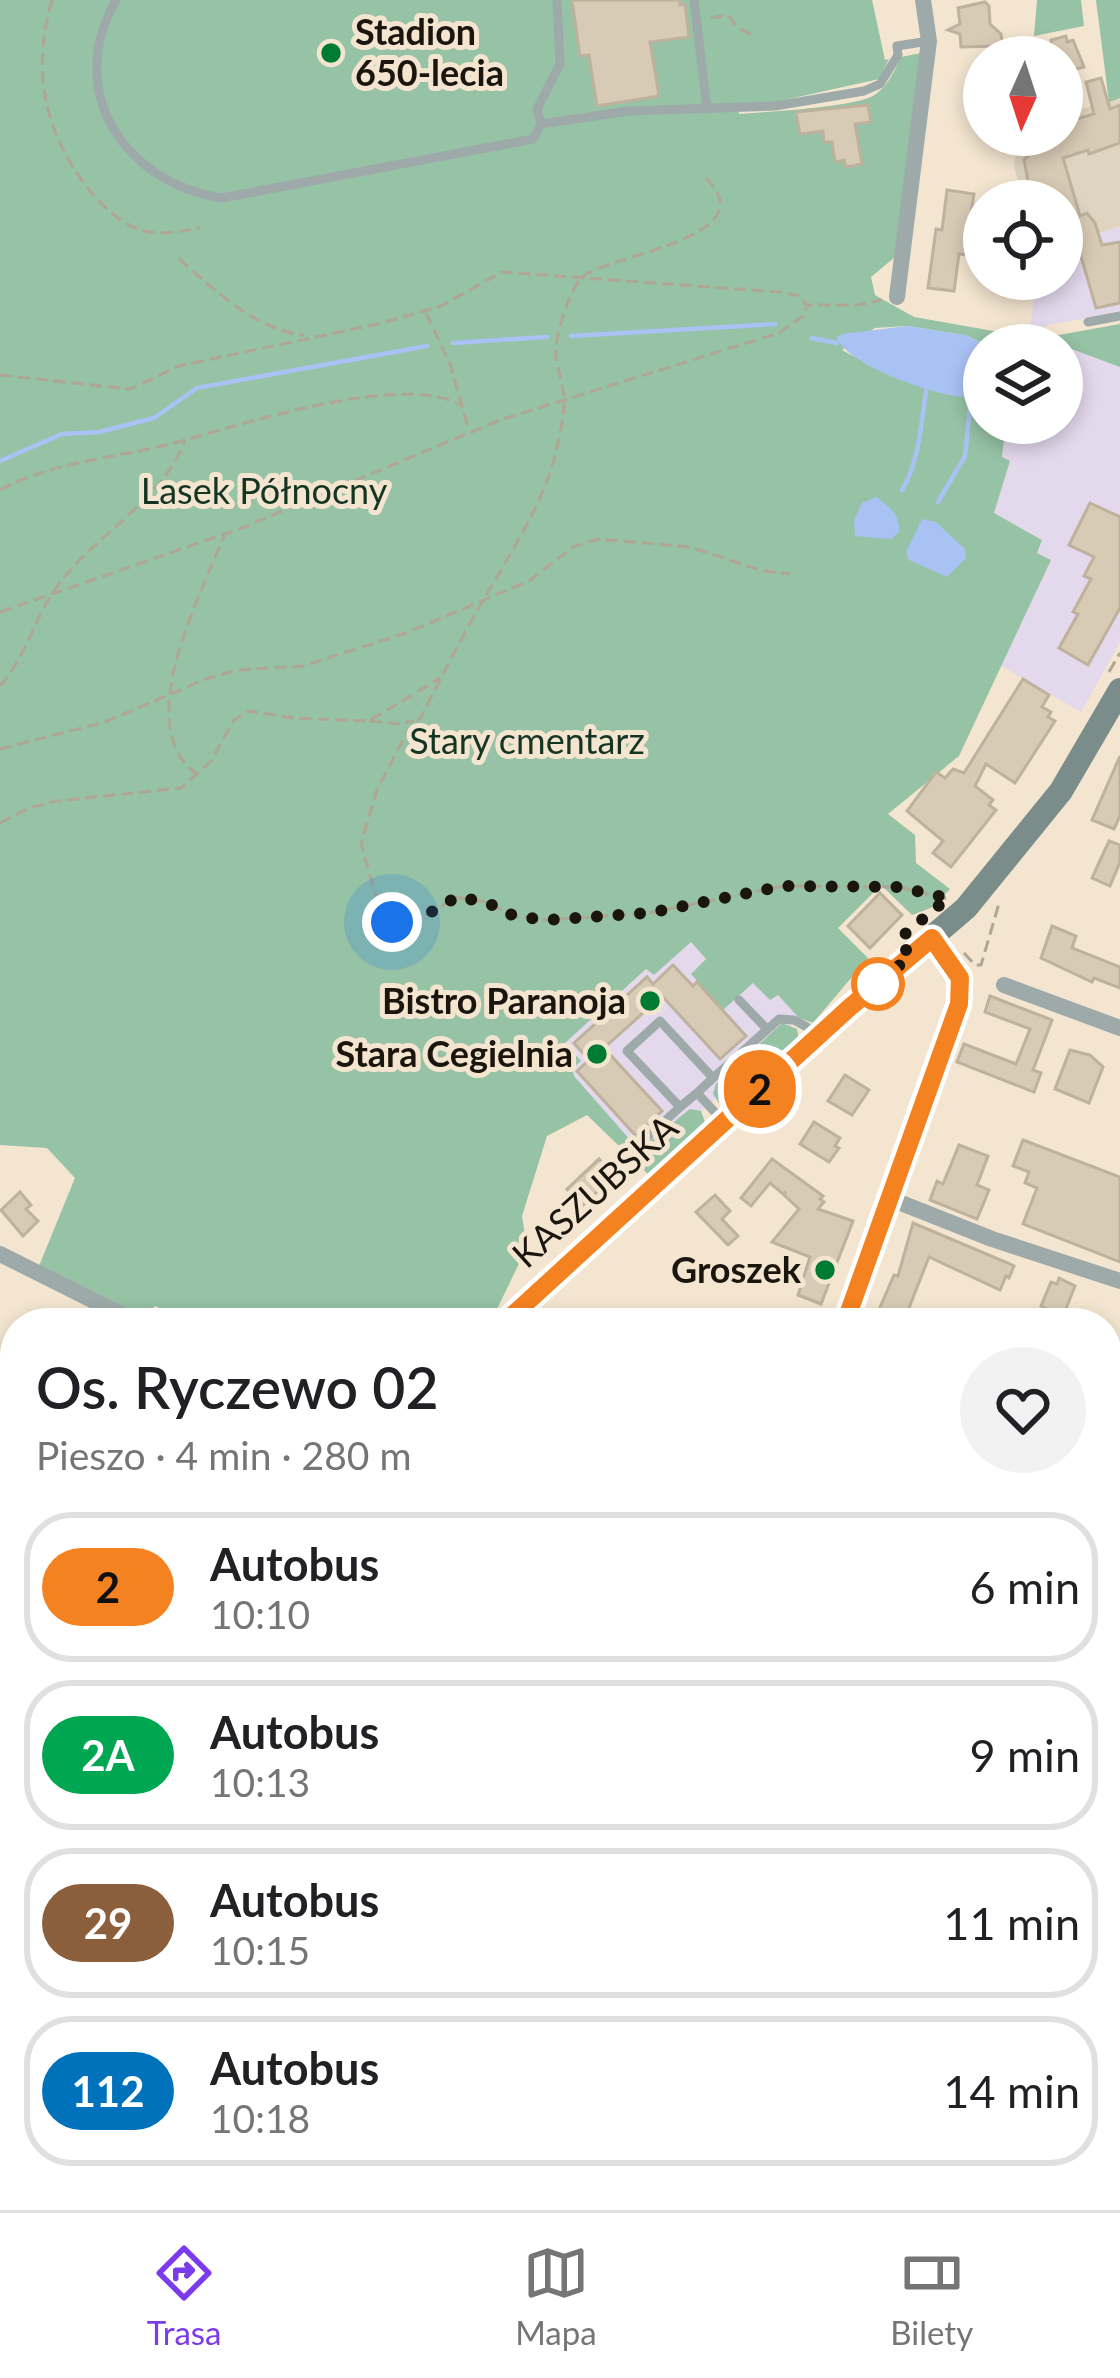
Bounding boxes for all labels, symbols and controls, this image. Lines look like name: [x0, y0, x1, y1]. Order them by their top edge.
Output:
place label: Stadion 650-lecia: [355, 9, 504, 94]
north arrow: [963, 36, 1083, 156]
map controls: [963, 36, 1083, 444]
marker: Stadion 650-lecia: [318, 40, 344, 66]
button: locate: [963, 180, 1083, 300]
button: layers: [963, 324, 1083, 444]
park label: Lasek Północny: [141, 468, 388, 512]
park label: Stary cmentarz: [409, 718, 645, 762]
your location: [362, 892, 422, 952]
unlabelled marker: [853, 959, 903, 1009]
place label: Bistro Paranoja: [382, 978, 626, 1022]
marker: Bistro Paranoja: [637, 988, 663, 1014]
place label: Stara Cegielnia: [335, 1031, 573, 1075]
marker: Stara Cegielnia: [584, 1041, 610, 1067]
line badge: 2: [721, 1050, 799, 1128]
text: 2: [748, 1064, 772, 1114]
street label: KASZUBSKA: [503, 1104, 686, 1276]
place label: Groszek: [671, 1247, 802, 1291]
marker: Groszek: [812, 1257, 838, 1283]
button: heart: [960, 1347, 1086, 1473]
text: Os. Ryczewo 02: [36, 1353, 438, 1421]
text: Pieszo · 4 min · 280 m: [36, 1432, 411, 1478]
text: Autobus: [210, 1537, 379, 1591]
text: 6 min: [969, 1560, 1080, 1614]
text: 2: [96, 1562, 120, 1612]
text: 10:10: [210, 1591, 310, 1637]
text: Autobus: [210, 1705, 379, 1759]
text: 9 min: [969, 1728, 1080, 1782]
text: 2A: [81, 1730, 135, 1780]
text: 10:13: [210, 1759, 310, 1805]
text: Autobus: [210, 1873, 379, 1927]
text: 11 min: [943, 1896, 1080, 1950]
text: 29: [84, 1898, 132, 1948]
text: 10:15: [210, 1927, 310, 1973]
text: Autobus: [210, 2041, 379, 2095]
text: 14 min: [943, 2064, 1080, 2118]
text: 112: [71, 2066, 145, 2116]
text: 10:18: [210, 2095, 310, 2141]
tab: Trasa: [147, 2240, 222, 2352]
tab: Mapa: [515, 2240, 597, 2352]
tab: Bilety: [890, 2240, 973, 2352]

